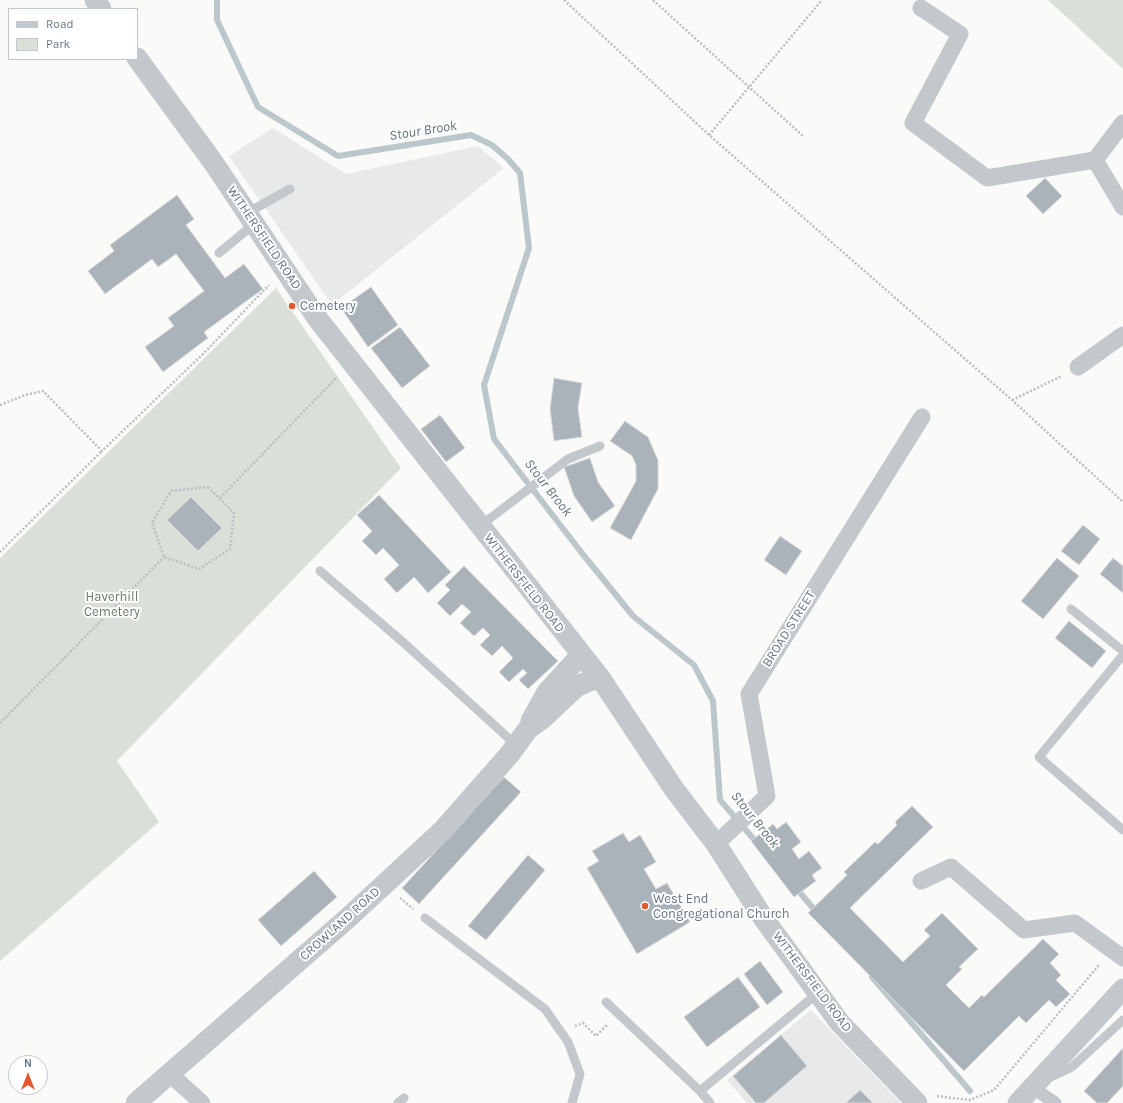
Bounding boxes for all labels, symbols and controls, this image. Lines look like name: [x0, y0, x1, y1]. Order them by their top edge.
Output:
legend: [8, 8, 138, 60]
text: Road: [46, 17, 74, 31]
text: Park: [46, 37, 70, 51]
water label: Stour Brook: [388, 117, 458, 145]
street label: WITHERSFIELD ROAD: [224, 183, 304, 293]
place label: Cemetery: [300, 298, 356, 314]
marker: Cemetery: [287, 301, 297, 311]
water label: Stour Brook: [520, 456, 576, 520]
street label: WITHERSFIELD ROAD: [480, 530, 568, 636]
street label: BROAD STREET: [759, 588, 819, 670]
park label: Haverhill Cemetery: [84, 589, 140, 620]
water label: Stour Brook: [727, 788, 783, 852]
street label: CROWLAND ROAD: [297, 884, 383, 964]
place label: West End Congregational Church: [653, 891, 790, 922]
marker: West End Congregational Church: [640, 901, 650, 911]
street label: WITHERSFIELD ROAD: [769, 929, 855, 1035]
north arrow: [8, 1055, 48, 1095]
text: N: [24, 1057, 32, 1070]

